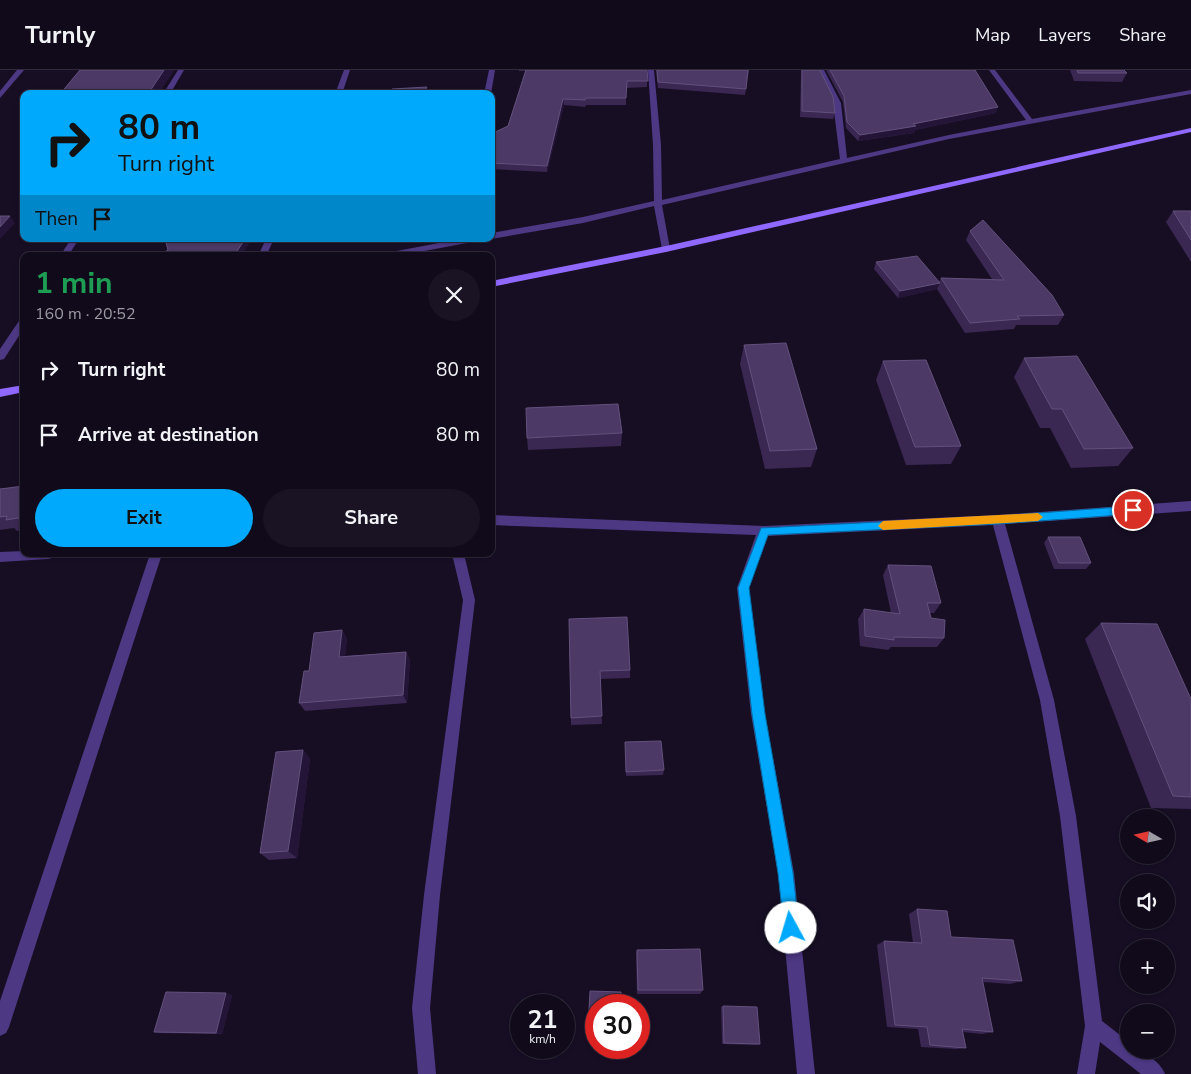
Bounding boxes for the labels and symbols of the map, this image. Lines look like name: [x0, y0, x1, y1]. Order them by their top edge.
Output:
pin: [1112, 489, 1154, 531]
north arrow: [1120, 809, 1175, 864]
position arrow: [764, 901, 816, 953]
speed limit sign: 30: [585, 994, 650, 1059]

